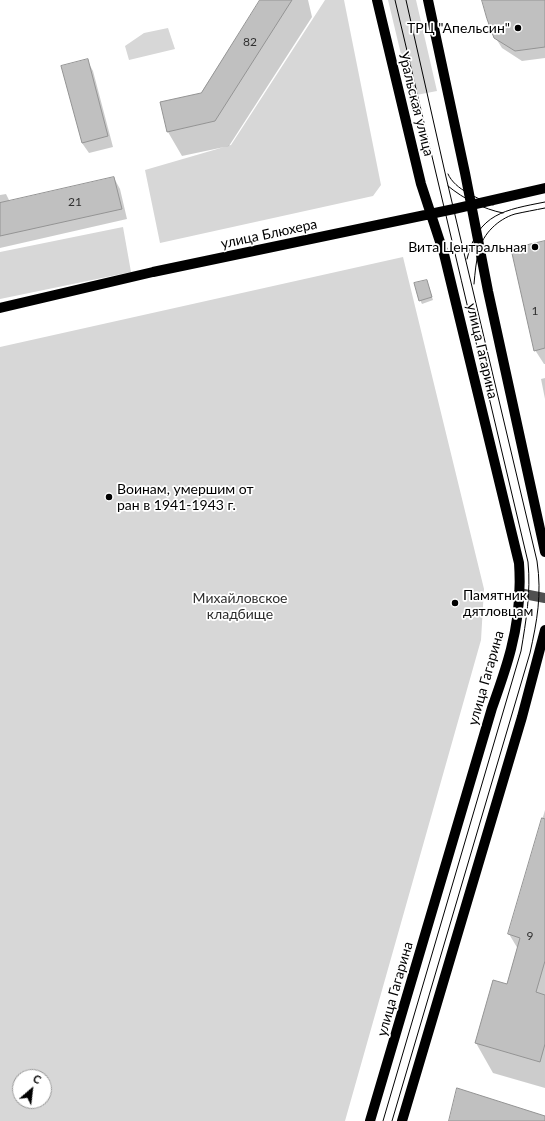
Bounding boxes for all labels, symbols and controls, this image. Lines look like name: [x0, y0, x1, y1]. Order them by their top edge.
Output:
place label: ТРЦ "Апельсин": [407, 20, 510, 36]
marker: ТРЦ "Апельсин": [513, 23, 523, 33]
house number: 82: [243, 35, 257, 49]
street label: Уральская улица: [395, 50, 437, 158]
house number: 21: [68, 195, 82, 209]
street label: улица Блюхера: [219, 216, 319, 252]
place label: Вита Центральная: [408, 239, 527, 255]
marker: Вита Центральная: [530, 242, 540, 252]
street label: улица Гагарина: [463, 302, 501, 400]
house number: 1: [532, 304, 538, 318]
place label: Воинам, умершим от ран в 1941-1943 г.: [117, 481, 254, 514]
marker: Воинам, умершим от ран в 1941-1943 г.: [104, 492, 114, 502]
place label: Памятник дятловцам: [463, 587, 533, 620]
park label: Михайловское кладбище: [193, 590, 287, 622]
marker: Памятник дятловцам: [450, 598, 460, 608]
street label: улица Гагарина: [464, 629, 508, 727]
house number: 9: [527, 929, 533, 943]
street label: улица Гагарина: [373, 940, 417, 1038]
north arrow: [12, 1069, 52, 1109]
text: С: [31, 1071, 44, 1086]

